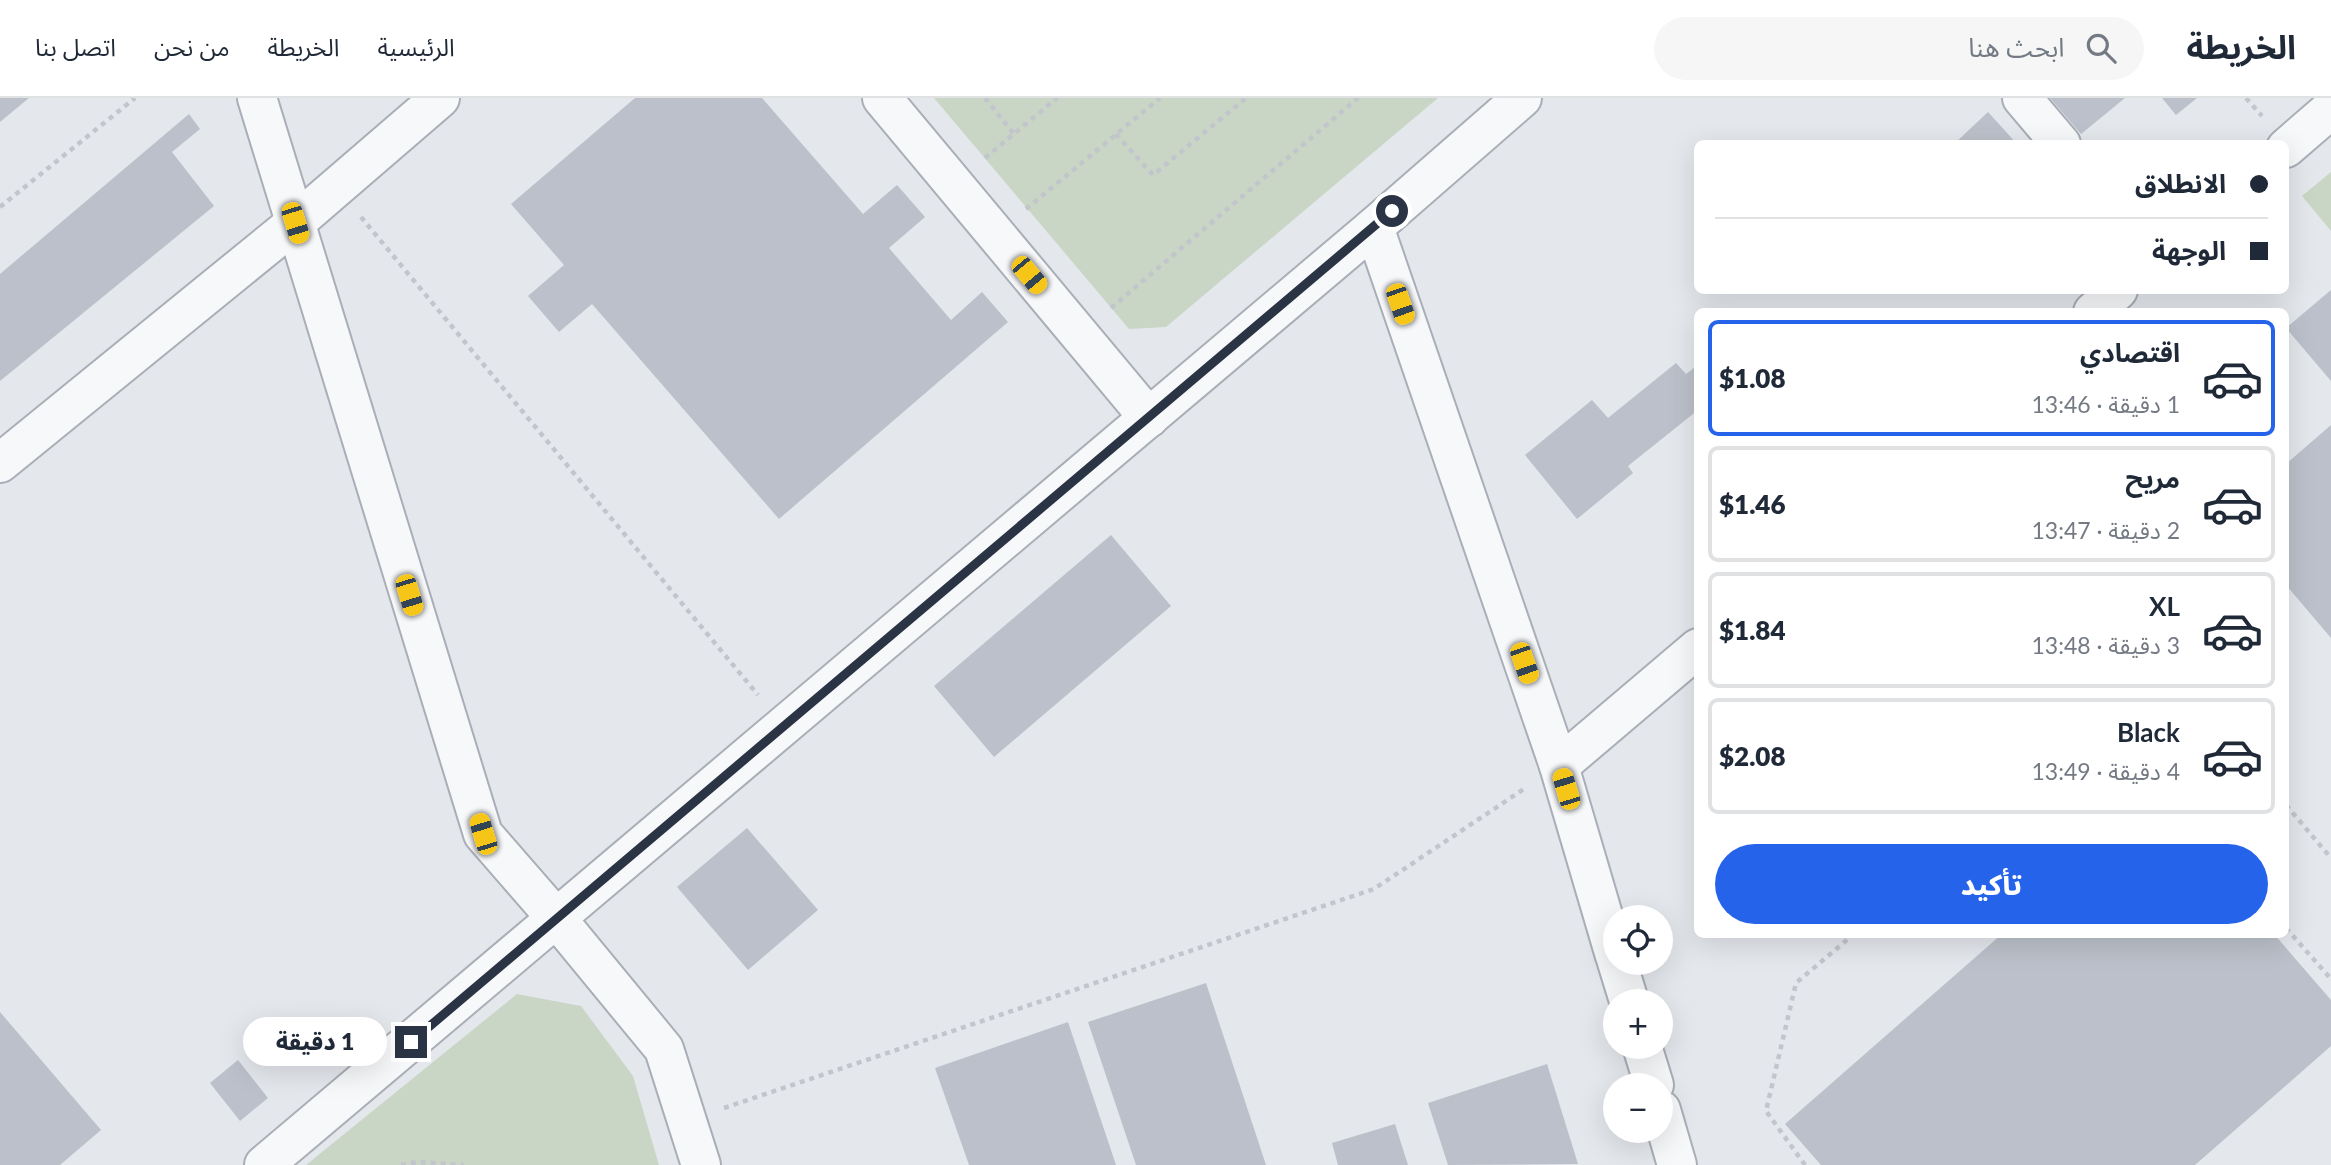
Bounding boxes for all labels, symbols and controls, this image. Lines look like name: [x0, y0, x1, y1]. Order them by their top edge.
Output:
search box: [1654, 17, 2144, 80]
text: الخريطة: [2186, 26, 2296, 66]
icon: search: [2082, 29, 2120, 67]
text: ابحث هنا: [1968, 31, 2064, 63]
text: اتصل بنا: [35, 32, 116, 61]
text: من نحن: [154, 32, 230, 61]
text: الخريطة: [268, 32, 339, 61]
text: الرئيسية: [377, 32, 455, 61]
text: الانطلاق: [2135, 167, 2226, 199]
route start: [1376, 195, 1408, 227]
car: [279, 200, 312, 246]
text: الوجهة: [2152, 234, 2226, 266]
car: [1008, 252, 1051, 298]
car: [1384, 281, 1417, 327]
text: اقتصادي: [2080, 336, 2180, 368]
icon: car: [2201, 347, 2264, 410]
text: $1.08: [1719, 362, 1786, 394]
text: 1 دقيقة · 13:46: [2032, 390, 2180, 418]
text: مريح: [2125, 462, 2180, 494]
icon: car: [2201, 473, 2264, 536]
text: $1.46: [1719, 488, 1786, 520]
text: 2 دقيقة · 13:47: [2032, 516, 2180, 544]
car: [393, 572, 426, 618]
text: XL: [2149, 590, 2180, 622]
icon: car: [2201, 599, 2264, 662]
text: $1.84: [1719, 614, 1786, 646]
text: 3 دقيقة · 13:48: [2032, 631, 2180, 659]
car: [1508, 640, 1541, 686]
text: Black: [2117, 716, 2180, 748]
icon: car: [2201, 725, 2264, 788]
text: $2.08: [1719, 740, 1786, 772]
text: 4 دقيقة · 13:49: [2032, 757, 2180, 785]
car: [1550, 766, 1583, 812]
car: [467, 811, 500, 857]
button: تأكيد: [1715, 844, 2268, 924]
map controls: [1603, 905, 1673, 1143]
button: locate: [1603, 905, 1673, 975]
button: +: [1603, 989, 1673, 1059]
callout: 1 دقيقة: [243, 1018, 386, 1066]
route end: [395, 1026, 427, 1058]
text: 1 دقيقة: [276, 1027, 354, 1055]
button: −: [1603, 1073, 1673, 1143]

